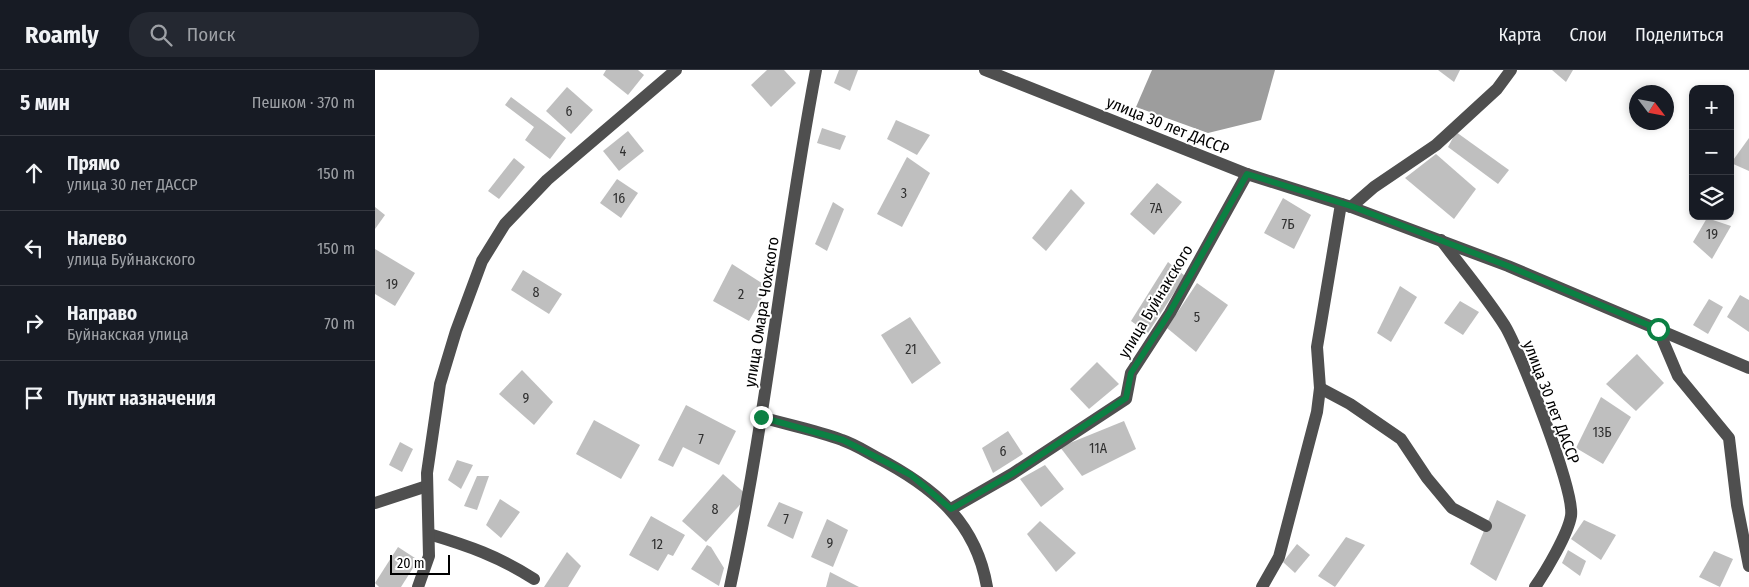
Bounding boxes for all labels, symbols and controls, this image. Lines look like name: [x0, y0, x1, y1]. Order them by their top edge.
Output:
search box: [129, 12, 479, 57]
text: Roamly: [25, 21, 99, 49]
icon: search: [147, 21, 175, 49]
text: Поиск: [187, 23, 235, 46]
text: Карта: [1498, 24, 1541, 46]
text: Слои: [1569, 24, 1607, 46]
text: Поделиться: [1635, 24, 1724, 46]
north arrow: [1629, 85, 1674, 130]
map controls: [1689, 85, 1734, 220]
button: +: [1689, 85, 1734, 130]
text: 5 мин: [20, 90, 70, 116]
street label: улица 30 лет ДАССР: [1104, 92, 1232, 159]
text: Пешком · 370 m: [252, 93, 355, 112]
house number: 6: [566, 103, 573, 120]
button: −: [1689, 130, 1734, 175]
house number: 4: [620, 143, 627, 160]
text: Прямо: [67, 152, 120, 175]
icon: ahead: [20, 159, 48, 187]
text: 150 m: [317, 164, 355, 183]
text: улица 30 лет ДАССР: [67, 175, 198, 194]
button: layers: [1689, 175, 1734, 220]
house number: 3: [901, 185, 907, 202]
house number: 16: [613, 190, 625, 207]
house number: 7А: [1150, 200, 1163, 217]
house number: 7Б: [1281, 216, 1295, 233]
house number: 19: [1706, 226, 1718, 243]
text: Налево: [67, 227, 127, 250]
icon: left: [20, 234, 48, 262]
street label: улица Омара Чохского: [740, 235, 783, 389]
text: 150 m: [317, 239, 355, 258]
street label: улица Буйнакского: [1114, 241, 1197, 361]
text: улица Буйнакского: [67, 250, 195, 269]
house number: 19: [386, 276, 398, 293]
house number: 8: [533, 284, 540, 301]
house number: 2: [738, 286, 744, 303]
text: Направо: [67, 302, 137, 325]
icon: right: [20, 309, 48, 337]
house number: 5: [1194, 309, 1200, 326]
text: 70 m: [324, 314, 355, 333]
route start: [1647, 318, 1670, 341]
text: Буйнакская улица: [67, 325, 189, 344]
street label: улица 30 лет ДАССР: [1519, 338, 1584, 467]
house number: 21: [905, 341, 917, 358]
icon: arrive: [20, 384, 48, 412]
text: Пункт назначения: [67, 387, 216, 410]
house number: 9: [523, 390, 530, 407]
route end: [750, 406, 773, 429]
house number: 13Б: [1592, 424, 1612, 441]
house number: 7: [698, 431, 704, 448]
house number: 11А: [1089, 440, 1108, 457]
house number: 6: [1000, 443, 1007, 460]
house number: 8: [712, 501, 719, 518]
house number: 7: [783, 511, 789, 528]
house number: 9: [827, 535, 834, 552]
house number: 12: [651, 536, 663, 553]
scale bar: [390, 552, 450, 575]
text: 20 m: [397, 555, 425, 572]

